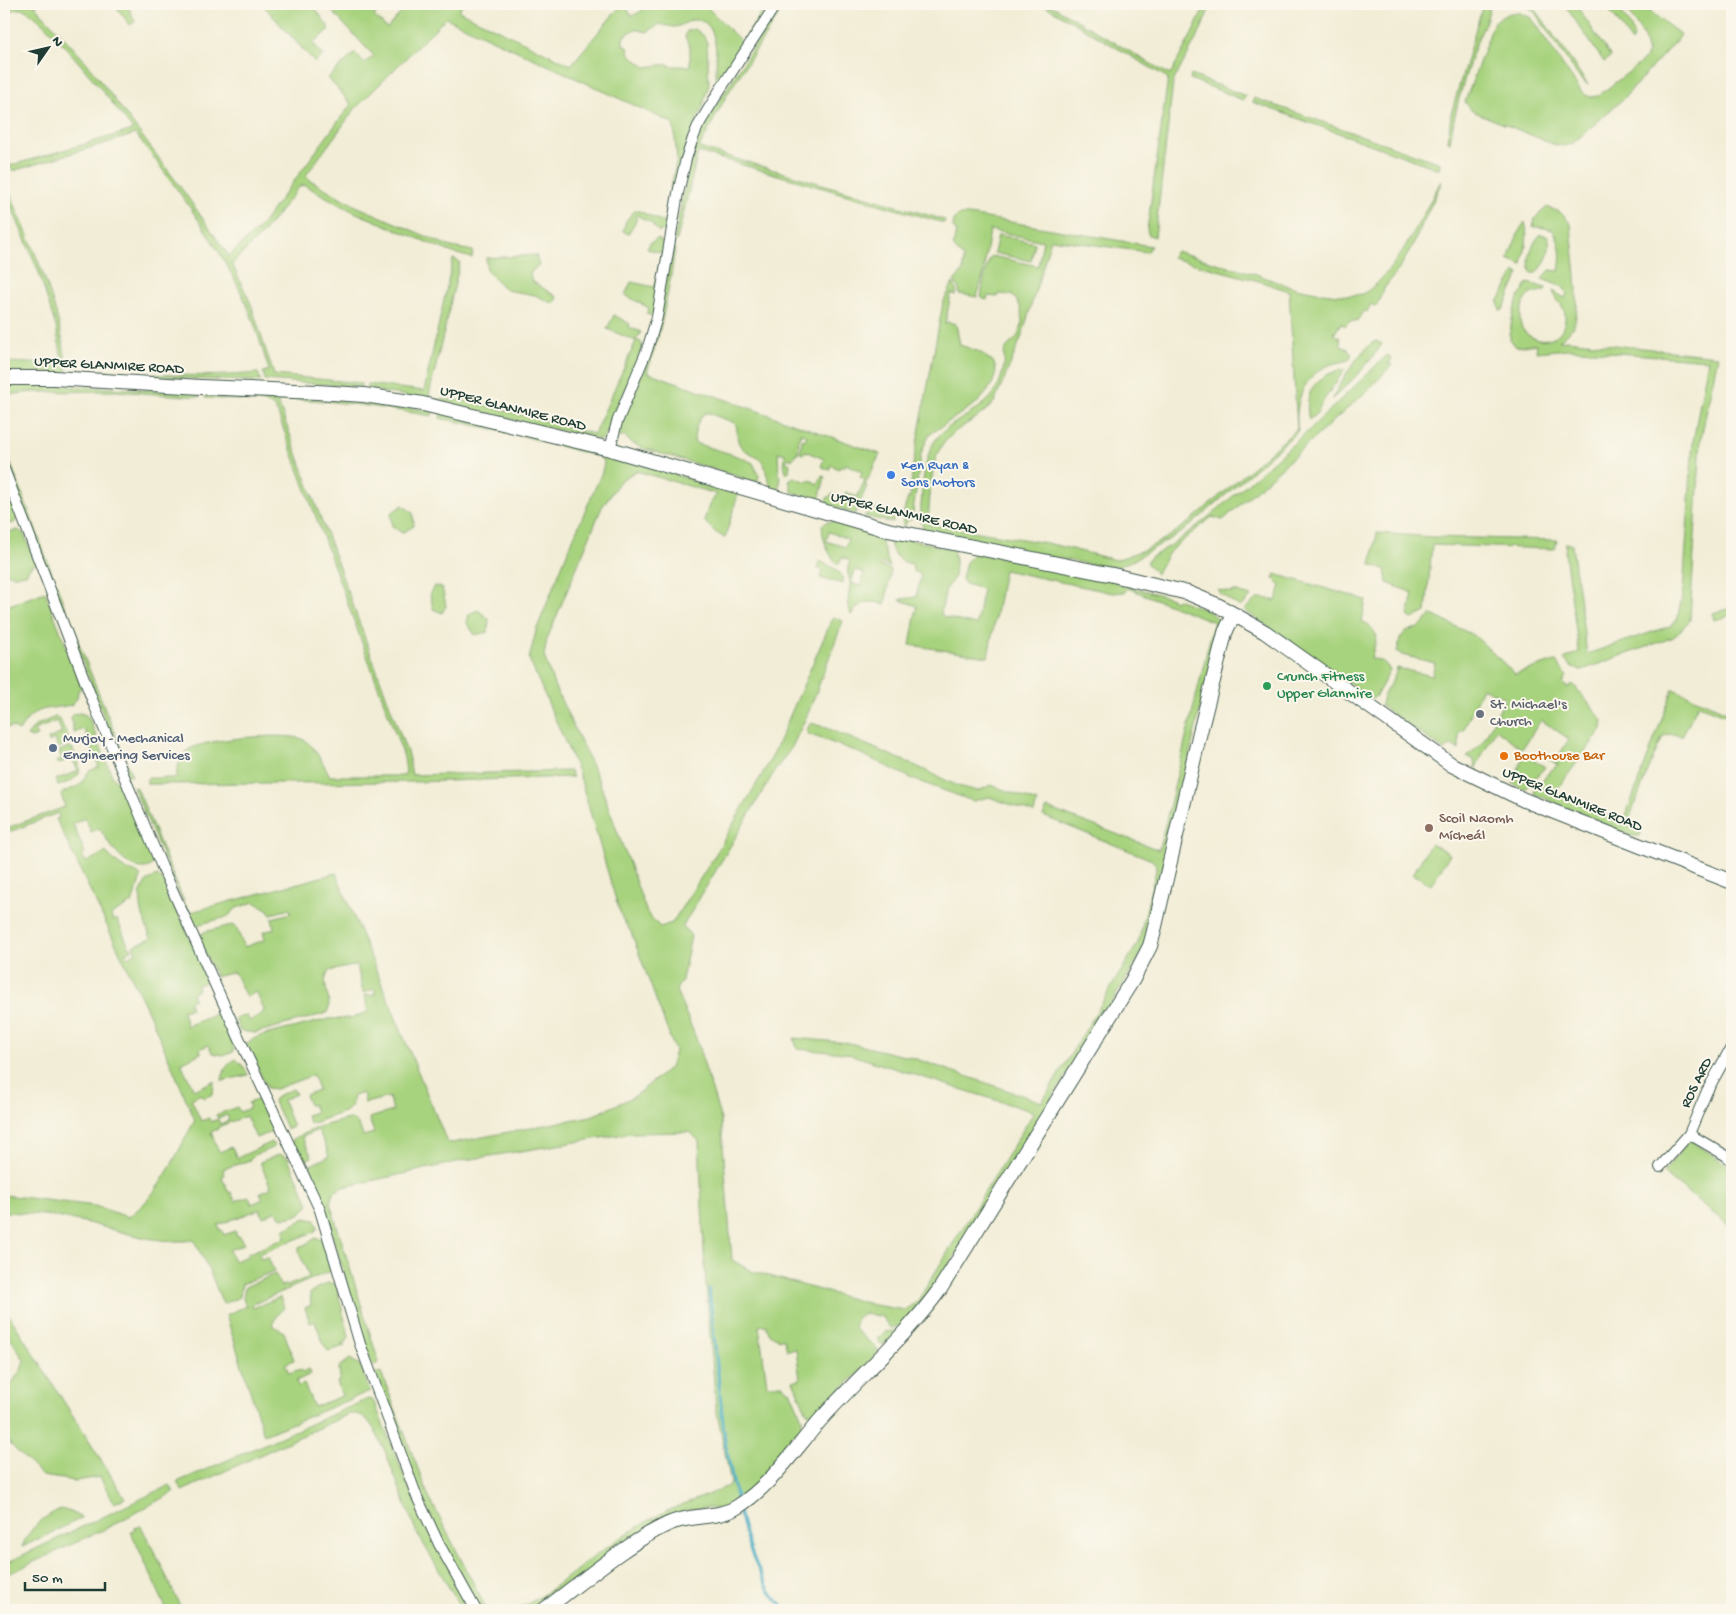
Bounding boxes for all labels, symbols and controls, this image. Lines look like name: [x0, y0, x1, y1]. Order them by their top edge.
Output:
north arrow: [22, 22, 72, 72]
text: N: [47, 34, 66, 51]
street label: UPPER GLANMIRE ROAD: [34, 353, 185, 379]
street label: UPPER GLANMIRE ROAD: [438, 382, 588, 436]
place label: Ken Ryan & Sons Motors: [901, 457, 975, 492]
marker: Ken Ryan & Sons Motors: [885, 469, 897, 481]
street label: UPPER GLANMIRE ROAD: [829, 488, 979, 540]
place label: Crunch Fitness Upper Glanmire: [1277, 668, 1372, 703]
marker: Crunch Fitness Upper Glanmire: [1261, 680, 1273, 692]
place label: St. Michael's Church: [1490, 696, 1567, 731]
marker: St. Michael's Church: [1474, 708, 1486, 720]
place label: Murjoy - Mechanical Engineering Services: [63, 730, 190, 765]
marker: Murjoy - Mechanical Engineering Services: [47, 742, 59, 754]
place label: Boothouse Bar: [1513, 747, 1606, 765]
marker: Boothouse Bar: [1498, 750, 1510, 762]
street label: UPPER GLANMIRE ROAD: [1499, 764, 1645, 836]
place label: Scoil Naomh Mícheál: [1439, 810, 1514, 845]
marker: Scoil Naomh Mícheál: [1423, 822, 1435, 834]
street label: ROS ARD: [1677, 1055, 1717, 1111]
scale bar: [25, 1559, 105, 1591]
text: 50 m: [32, 1570, 63, 1588]

